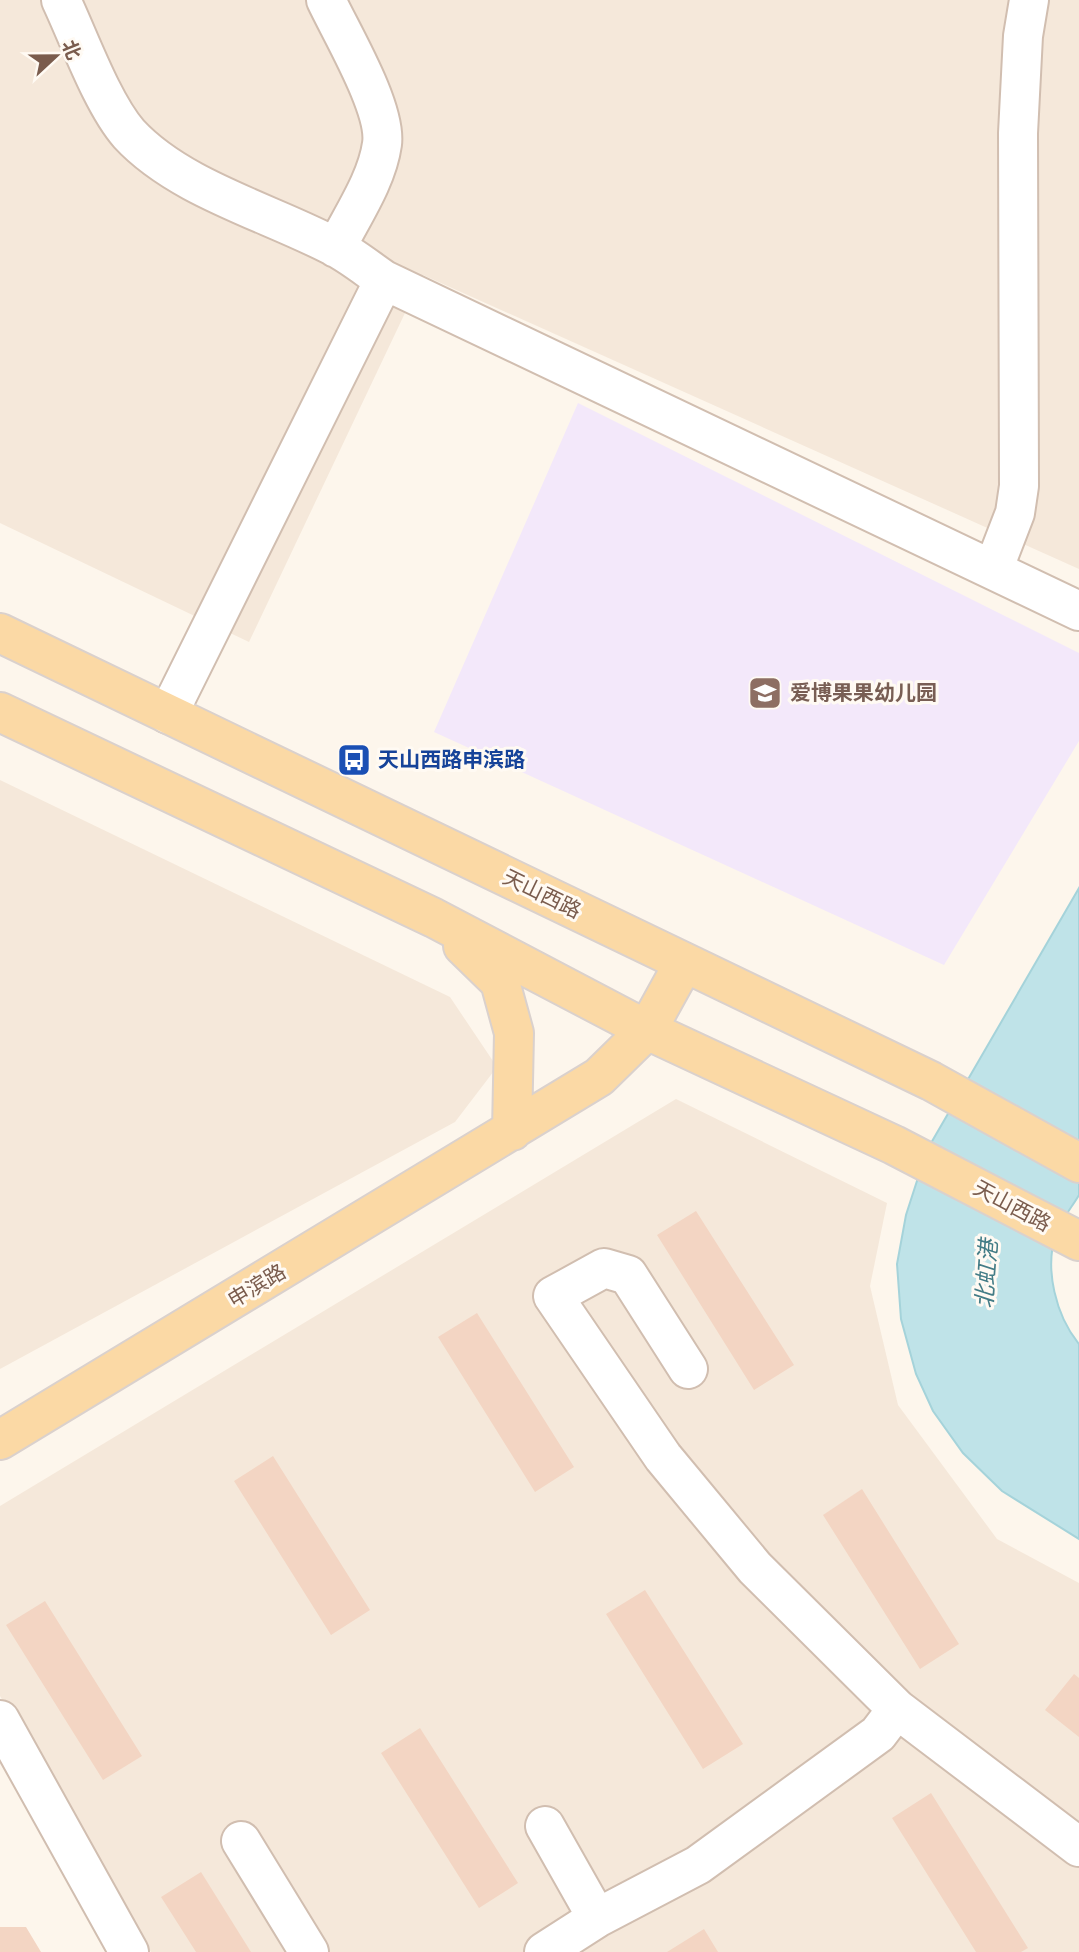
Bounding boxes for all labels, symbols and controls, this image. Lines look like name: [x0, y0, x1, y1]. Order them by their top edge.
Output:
north arrow: [21, 21, 91, 91]
text: 北: [57, 37, 86, 63]
school or university icon: 爱博果果幼儿园: [746, 674, 784, 712]
place label: 爱博果果幼儿园: [790, 681, 937, 705]
bus stop icon: 天山西路申滨路: [335, 741, 373, 779]
place label: 天山西路申滨路: [378, 748, 525, 772]
street label: 天山西路: [499, 865, 585, 923]
street label: 天山西路: [969, 1176, 1055, 1236]
water label: 北虹港: [971, 1236, 1003, 1309]
street label: 申滨路: [224, 1259, 290, 1313]

